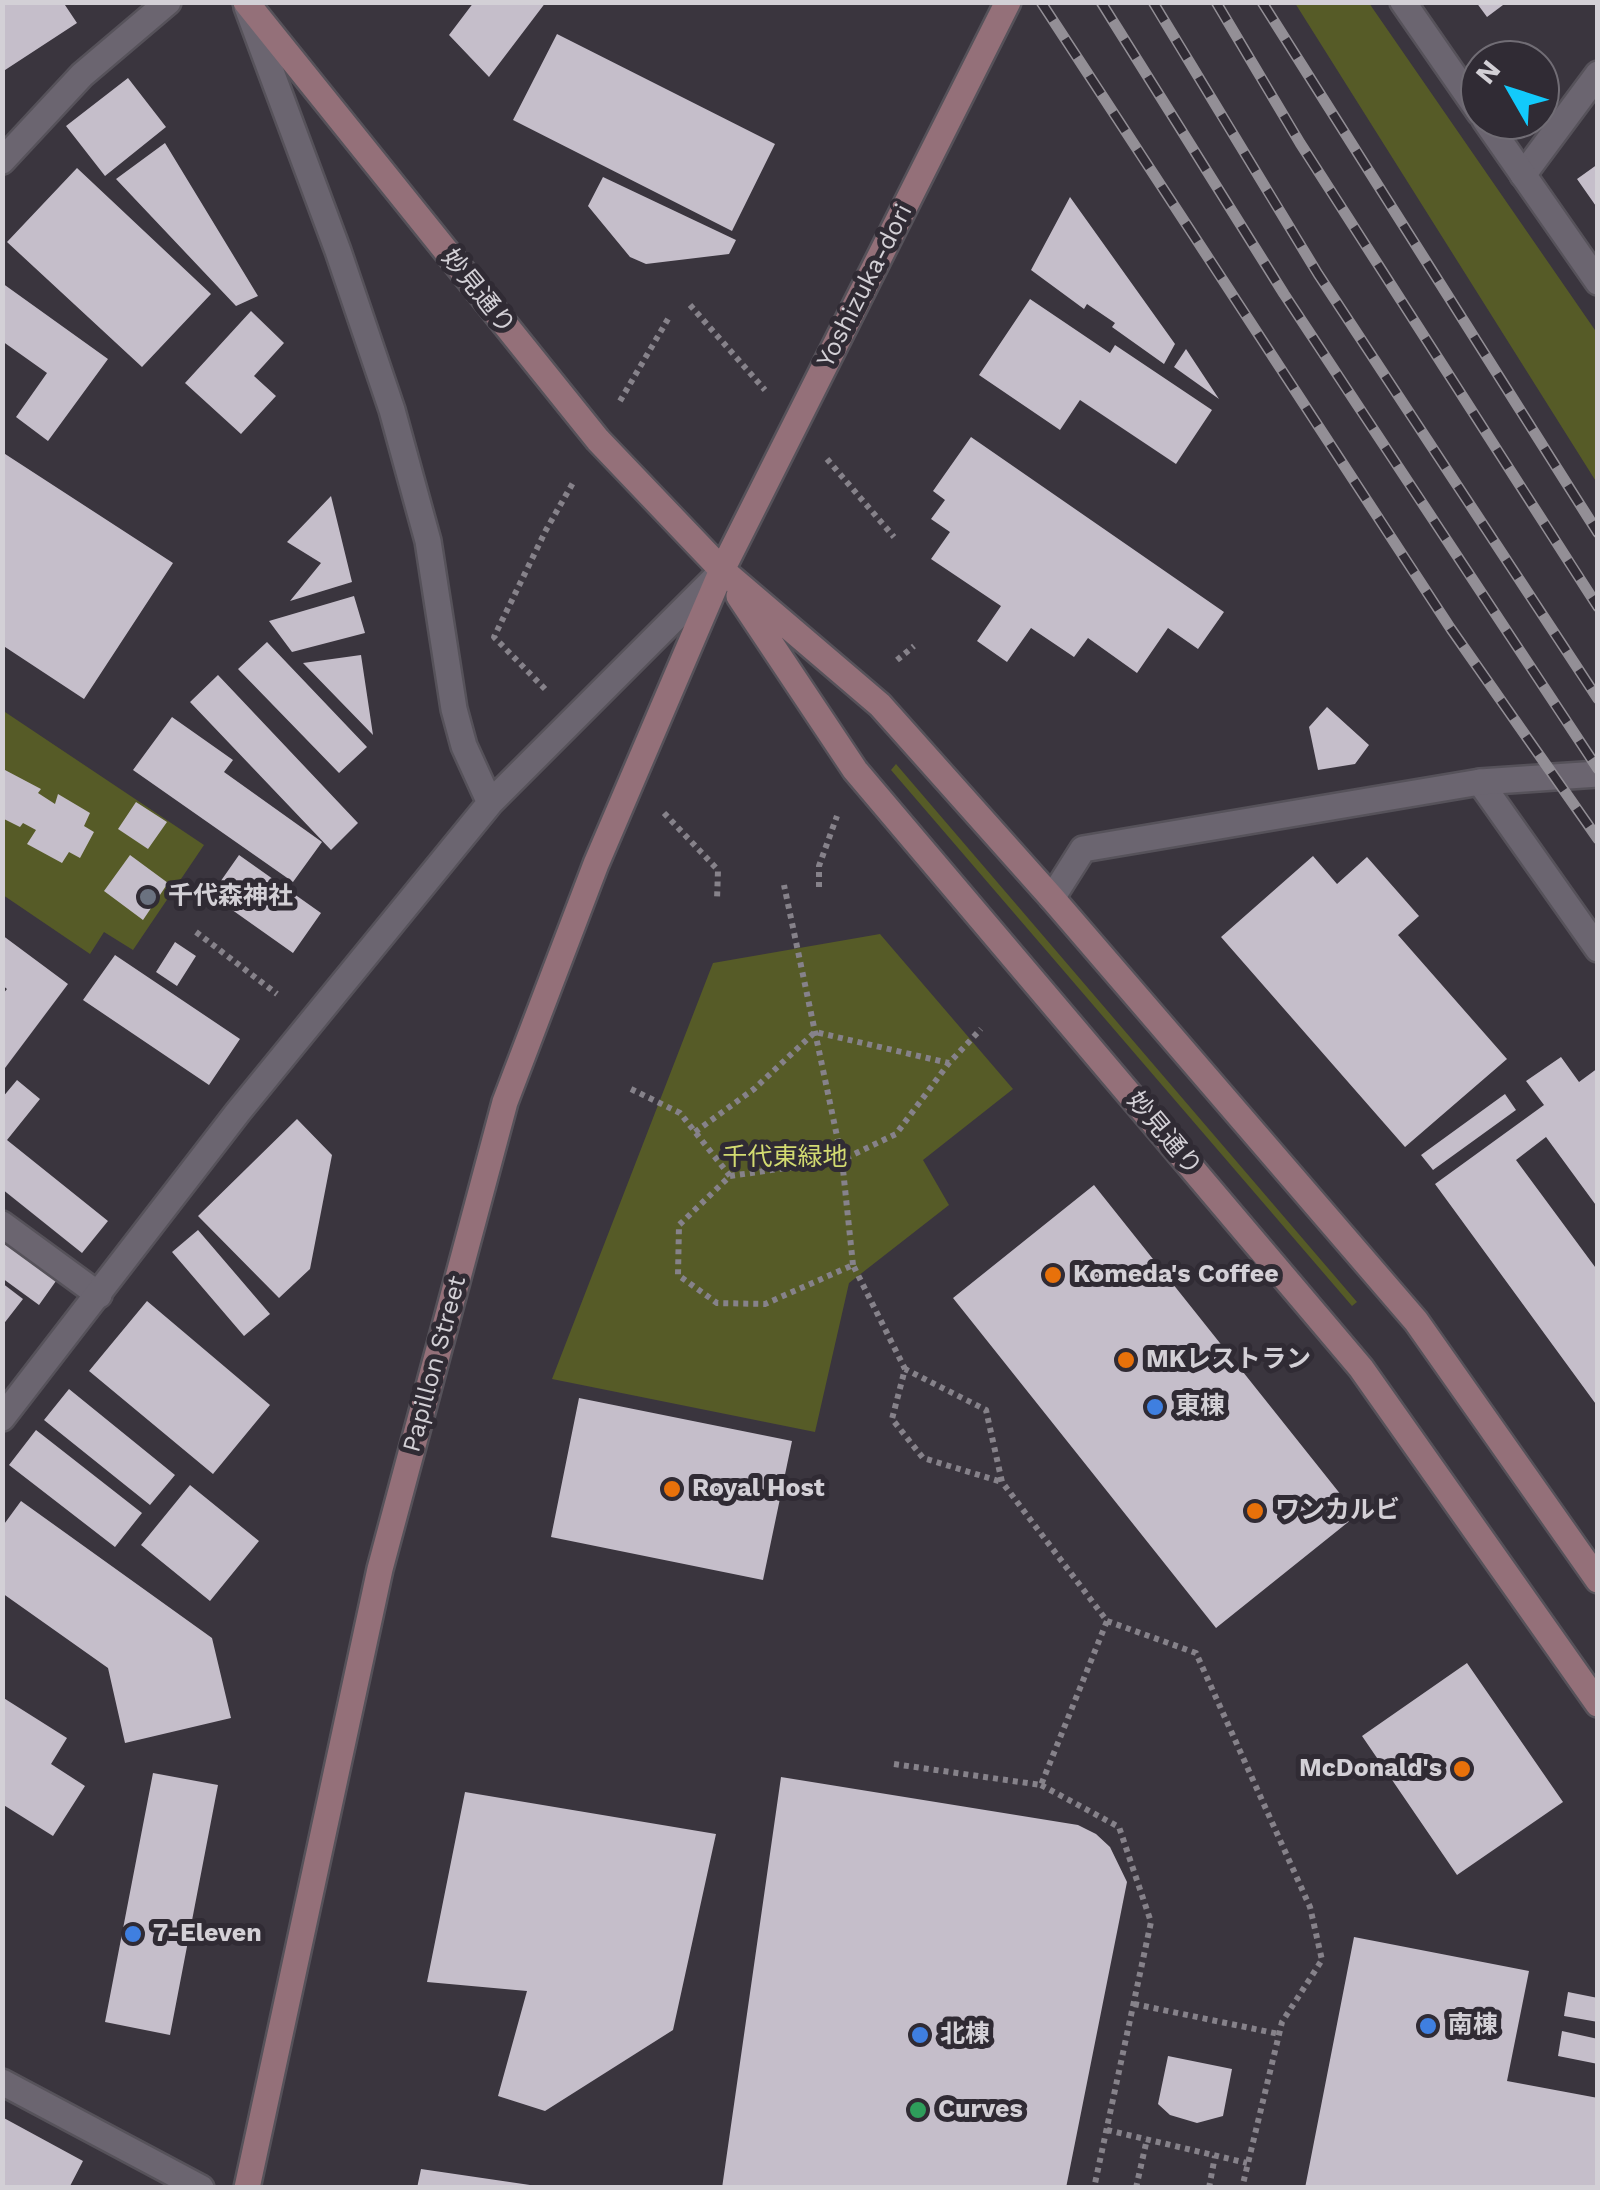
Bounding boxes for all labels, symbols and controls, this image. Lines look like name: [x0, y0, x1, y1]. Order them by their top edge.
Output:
north arrow: [1460, 40, 1560, 140]
text: N: [1468, 54, 1507, 91]
street label: Yoshizuka-dori: [811, 199, 919, 373]
street label: 妙見通り: [435, 244, 521, 340]
place label: 千代森神社: [168, 882, 293, 912]
marker: 千代森神社: [137, 886, 159, 908]
street label: 妙見通り: [1120, 1086, 1208, 1182]
park label: 千代東緑地: [723, 1143, 847, 1173]
place label: Komeda's Coffee: [1073, 1260, 1279, 1290]
marker: Komeda's Coffee: [1042, 1264, 1064, 1286]
street label: Papillon Street: [397, 1273, 473, 1455]
place label: MKレストラン: [1146, 1345, 1311, 1375]
marker: MKレストラン: [1115, 1349, 1137, 1371]
place label: 東棟: [1175, 1392, 1225, 1422]
marker: 東棟: [1144, 1396, 1166, 1418]
place label: Royal Host: [692, 1474, 825, 1504]
marker: Royal Host: [661, 1478, 683, 1500]
place label: ワンカルビ: [1275, 1496, 1400, 1526]
marker: ワンカルビ: [1244, 1500, 1266, 1522]
place label: McDonald's: [1299, 1754, 1442, 1784]
marker: McDonald's: [1451, 1758, 1473, 1780]
place label: 7-Eleven: [153, 1919, 262, 1949]
marker: 7-Eleven: [122, 1923, 144, 1945]
place label: 南棟: [1448, 2011, 1498, 2041]
marker: 南棟: [1417, 2015, 1439, 2037]
place label: 北棟: [940, 2020, 990, 2050]
marker: 北棟: [909, 2024, 931, 2046]
place label: Curves: [938, 2095, 1023, 2125]
marker: Curves: [907, 2099, 929, 2121]

